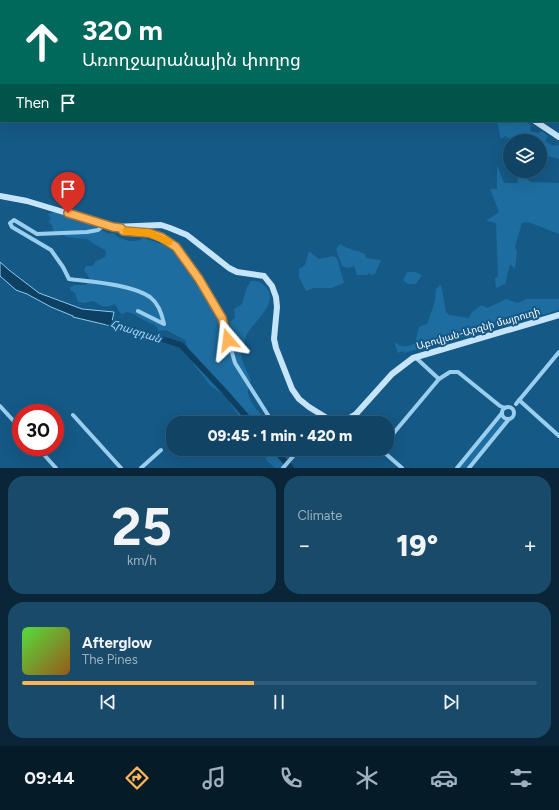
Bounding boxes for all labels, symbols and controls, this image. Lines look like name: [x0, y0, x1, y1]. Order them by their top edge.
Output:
text: 320 m: [82, 13, 163, 47]
icon: ahead: [16, 16, 68, 68]
text: Առողջարանային փողոց: [82, 49, 301, 71]
icon: arrive: [57, 92, 79, 114]
text: Then: [16, 94, 49, 112]
map controls: [503, 134, 547, 178]
button: layers: [503, 134, 547, 178]
pin: [51, 172, 85, 213]
icon: arrive: [57, 178, 79, 200]
street label: Աբովյան-Արզնի մայրուղի: [415, 305, 542, 352]
water label: Հրազդան: [109, 317, 163, 346]
position arrow: [207, 319, 249, 361]
speed limit sign: 30: [12, 404, 64, 456]
text: 09:45 · 1 min · 420 m: [208, 427, 352, 445]
text: 25: [112, 496, 172, 558]
text: Climate: [298, 508, 342, 523]
text: 19°: [396, 527, 438, 564]
text: −: [298, 532, 311, 559]
text: +: [523, 532, 537, 559]
text: km/h: [127, 553, 157, 568]
text: Afterglow: [82, 634, 152, 652]
text: The Pines: [82, 652, 138, 667]
icon: previous: [97, 691, 119, 713]
icon: pause: [268, 691, 290, 713]
icon: next: [440, 691, 462, 713]
icon: directions: [123, 764, 151, 792]
icon: music: [200, 764, 228, 792]
icon: phone: [277, 764, 305, 792]
icon: climate: [353, 764, 381, 792]
icon: car: [430, 764, 458, 792]
icon: filters: [507, 764, 535, 792]
text: 09:44: [24, 767, 75, 789]

